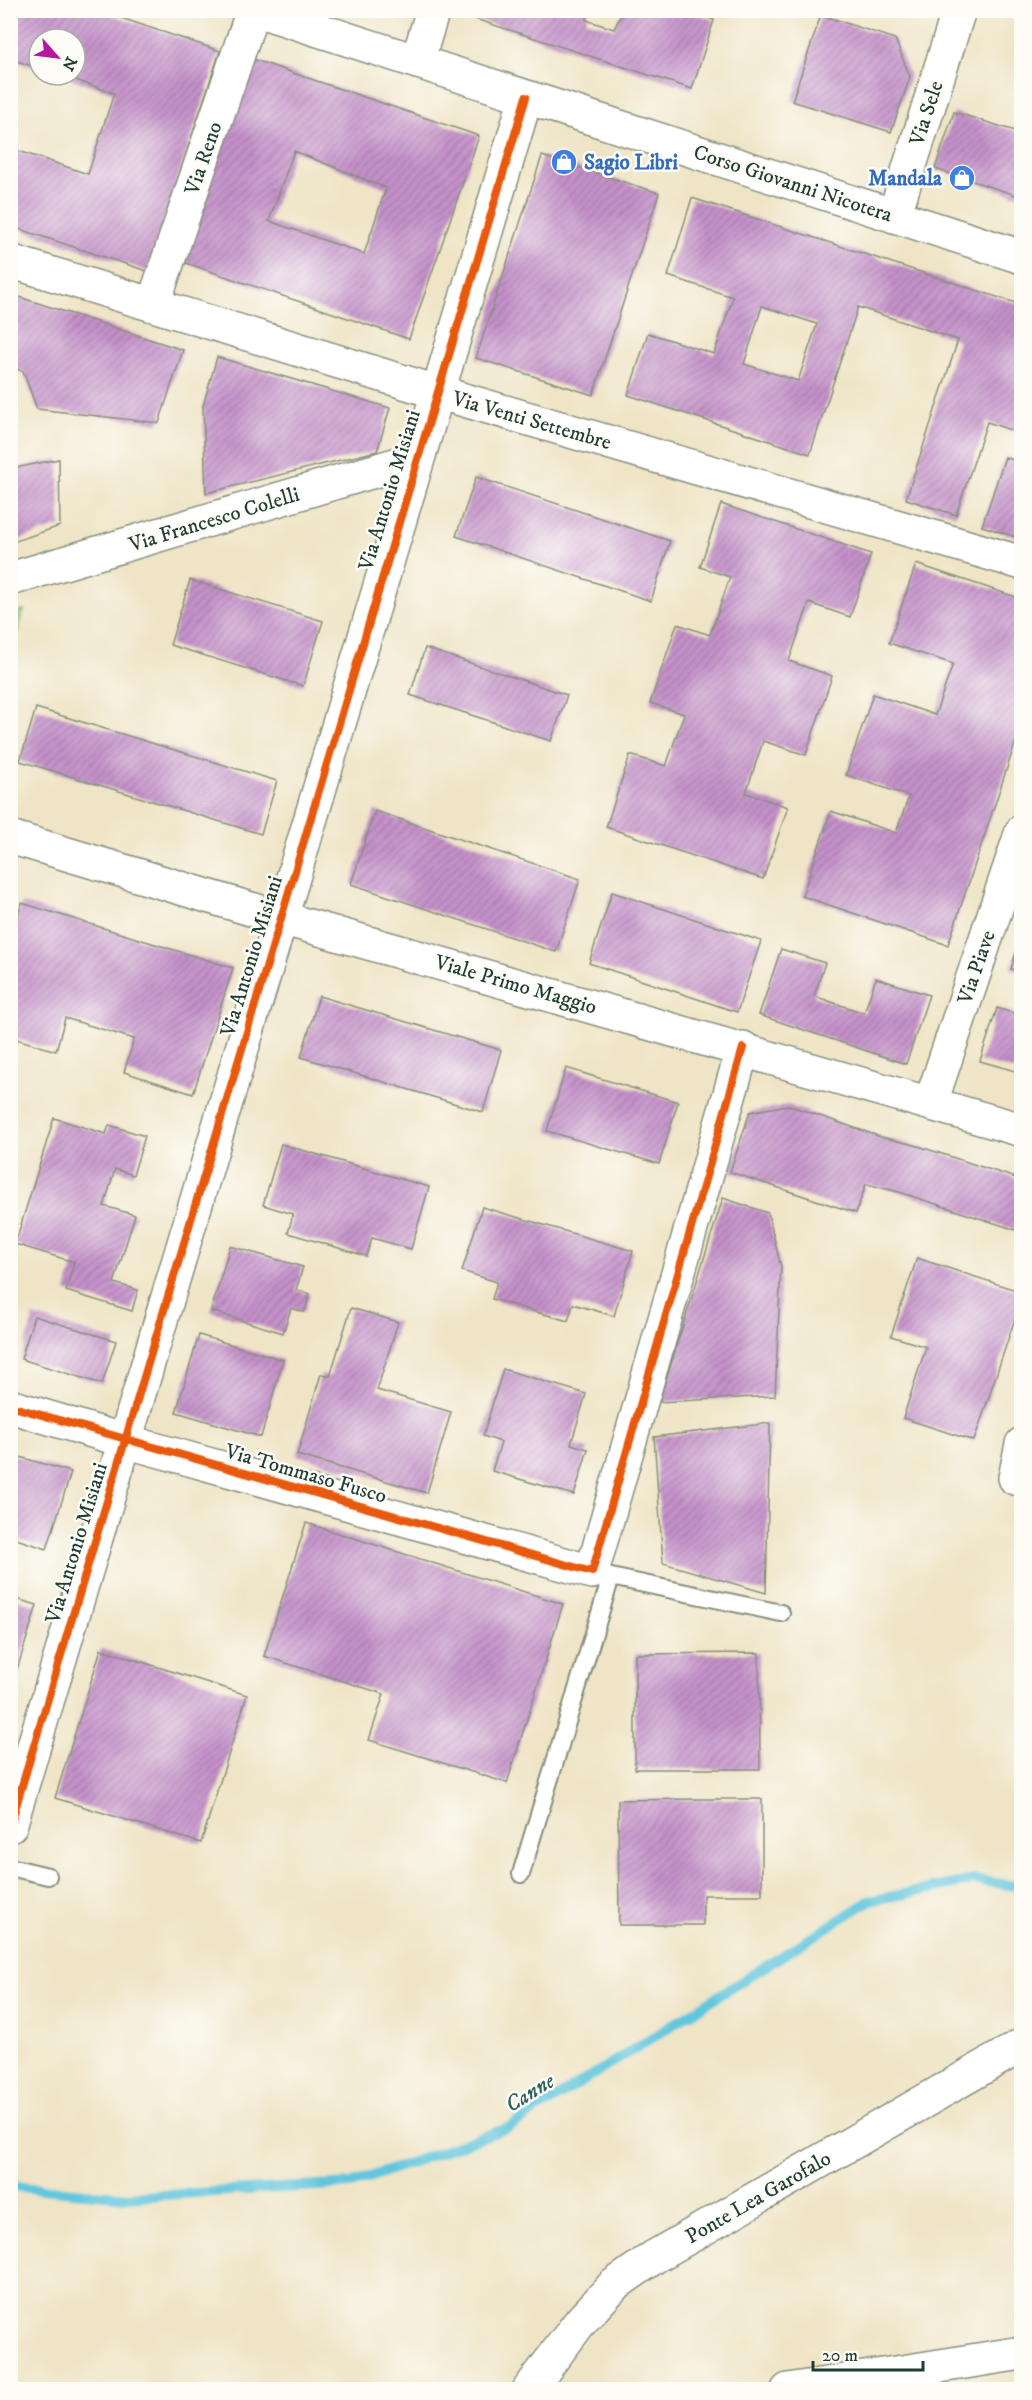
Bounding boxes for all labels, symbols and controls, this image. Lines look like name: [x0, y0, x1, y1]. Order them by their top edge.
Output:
north arrow: [27, 27, 87, 87]
text: N: [57, 53, 81, 74]
street label: Via Sele: [904, 77, 950, 150]
street label: Via Reno: [179, 118, 229, 199]
street label: Corso Giovanni Nicotera: [690, 140, 895, 228]
shop icon: Sagio Libri: [549, 147, 579, 177]
place label: Sagio Libri: [584, 150, 678, 176]
shop icon: Mandala: [947, 163, 977, 193]
place label: Mandala: [868, 166, 943, 192]
street label: Via Venti Settembre: [448, 386, 615, 456]
street label: Via Antonio Misiani: [353, 407, 427, 575]
street label: Via Francesco Colelli: [125, 482, 303, 559]
street label: Via Antonio Misiani: [215, 873, 289, 1041]
street label: Via Piave: [952, 927, 1002, 1009]
street label: Viale Primo Maggio: [431, 949, 600, 1020]
street label: Via Tommaso Fusco: [221, 1438, 389, 1509]
street label: Via Antonio Misiani: [40, 1460, 114, 1628]
water label: Canne: [500, 2067, 560, 2119]
street label: Ponte Lea Garofalo: [681, 2146, 836, 2250]
scale bar: [813, 2334, 922, 2372]
text: 20 m: [822, 2345, 858, 2367]

